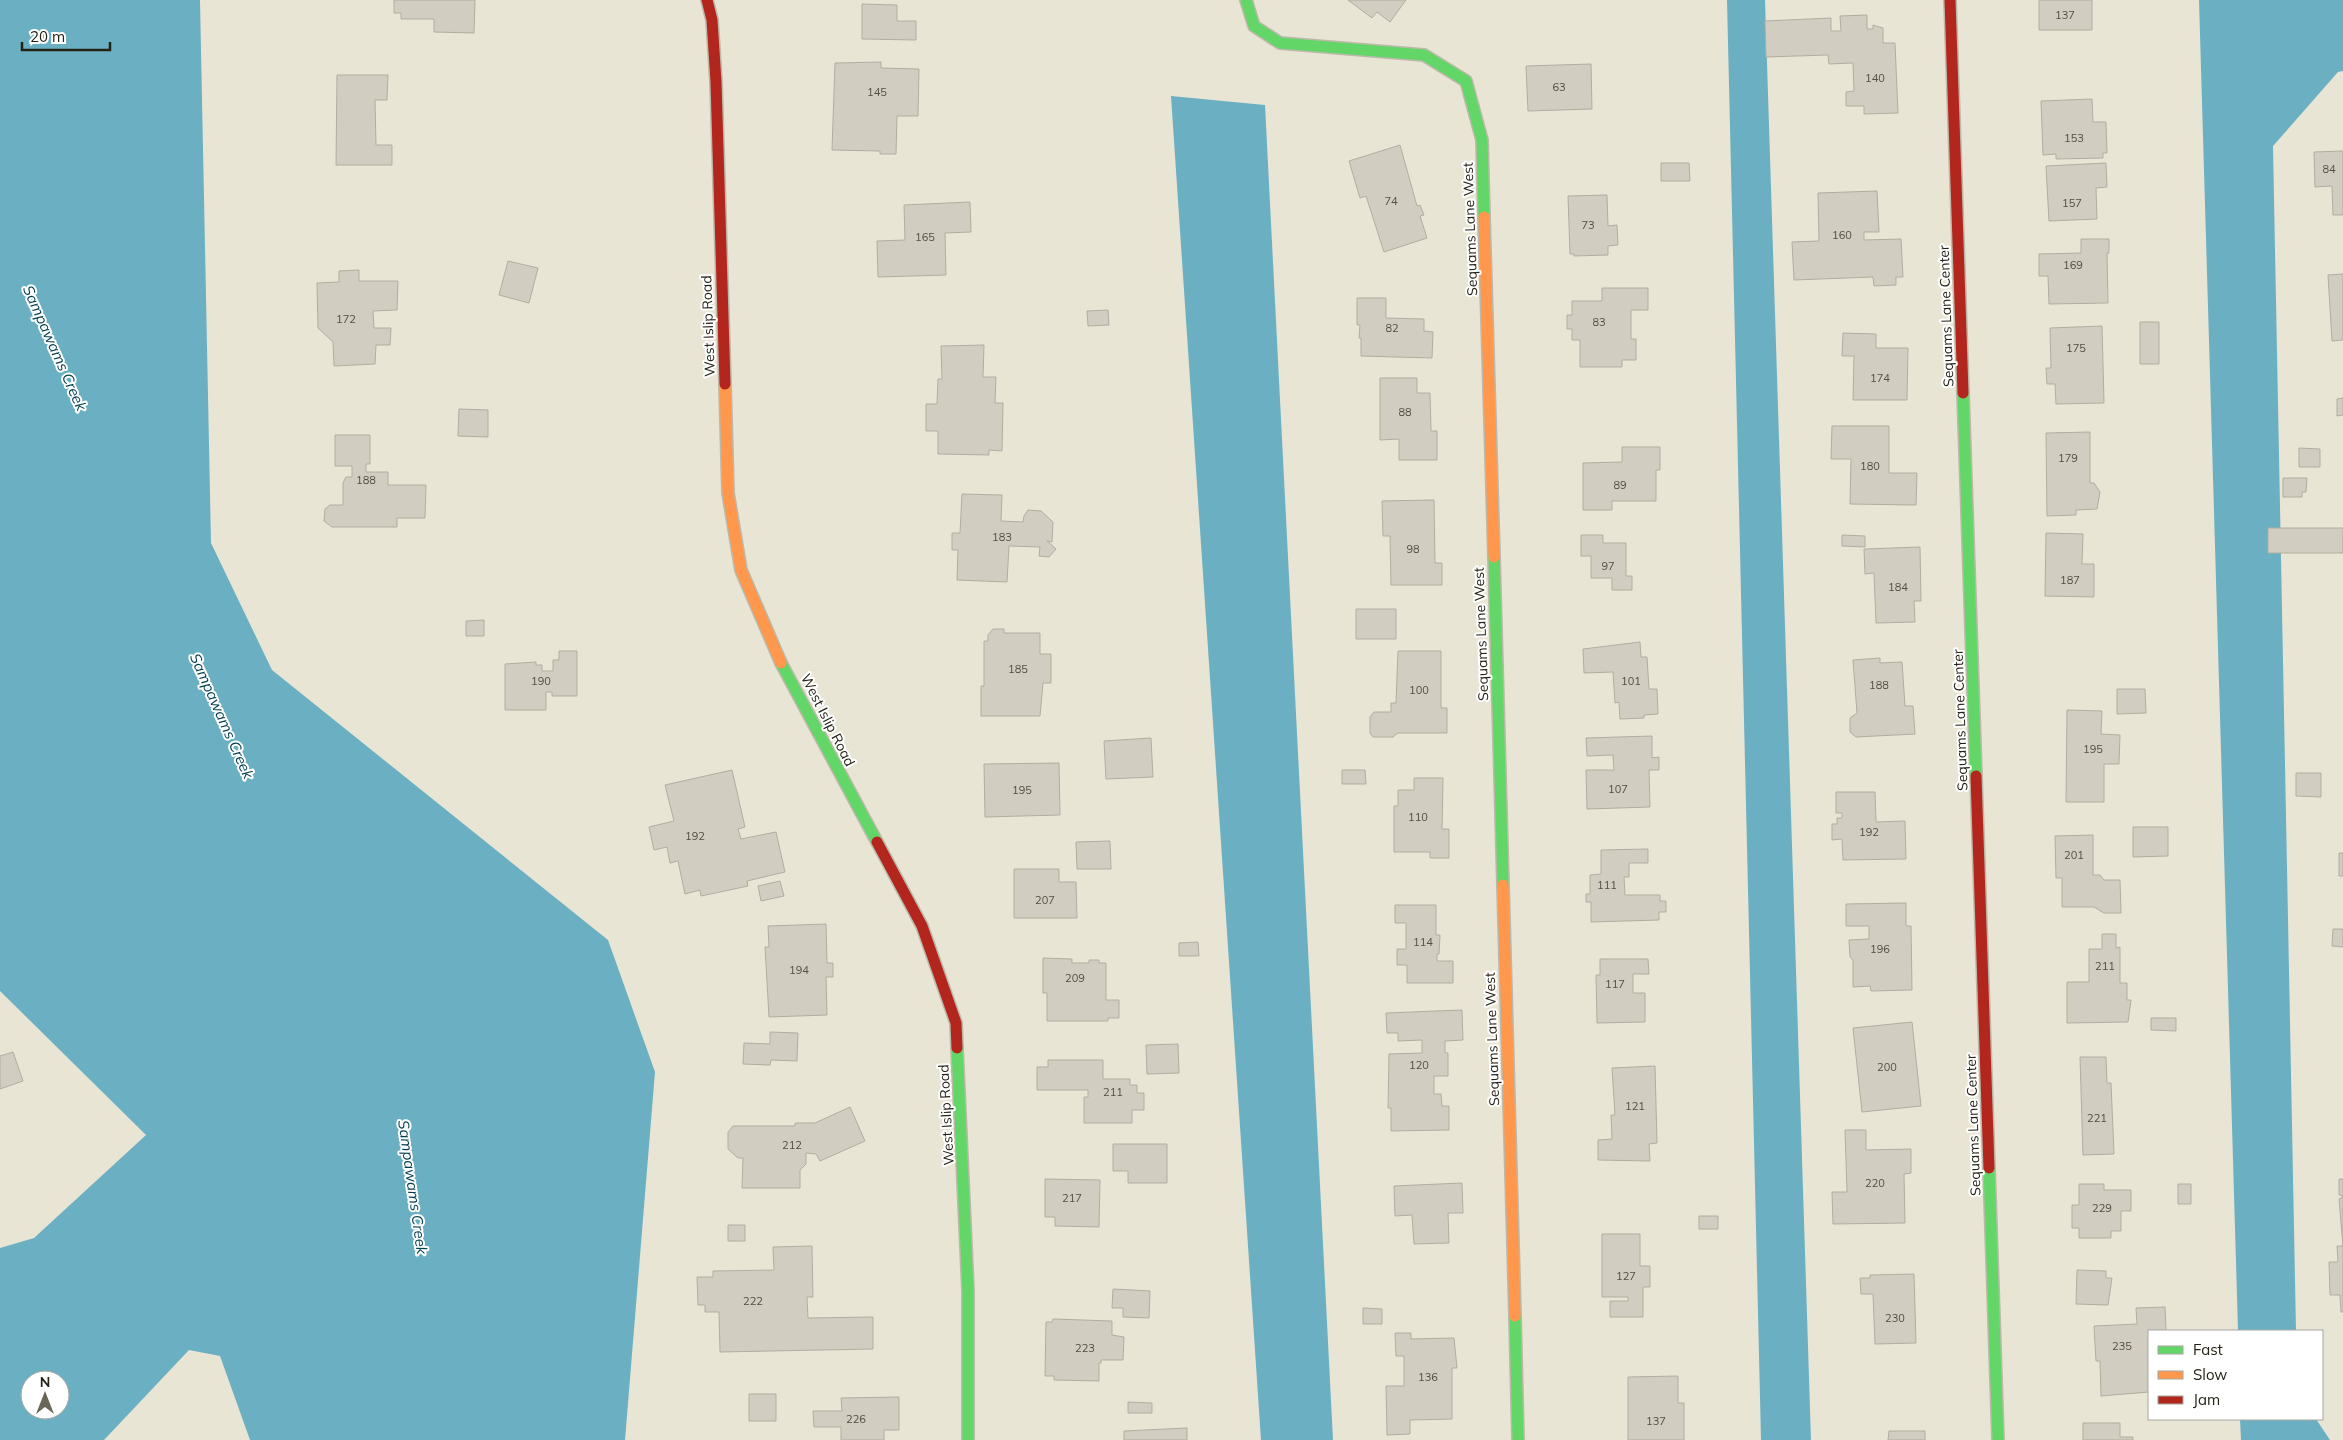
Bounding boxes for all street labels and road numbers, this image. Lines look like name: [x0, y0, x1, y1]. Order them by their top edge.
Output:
street label: Sequams Lane West: [1459, 162, 1481, 296]
street label: Sequams Lane Center: [1934, 244, 1957, 387]
street label: West Islip Road: [697, 275, 719, 377]
street label: Sequams Lane West: [1470, 567, 1492, 701]
street label: Sequams Lane Center: [1948, 648, 1971, 791]
street label: West Islip Road: [797, 671, 859, 769]
street label: Sequams Lane West: [1481, 972, 1503, 1106]
street label: Sequams Lane Center: [1961, 1053, 1984, 1196]
street label: West Islip Road: [934, 1064, 958, 1166]

